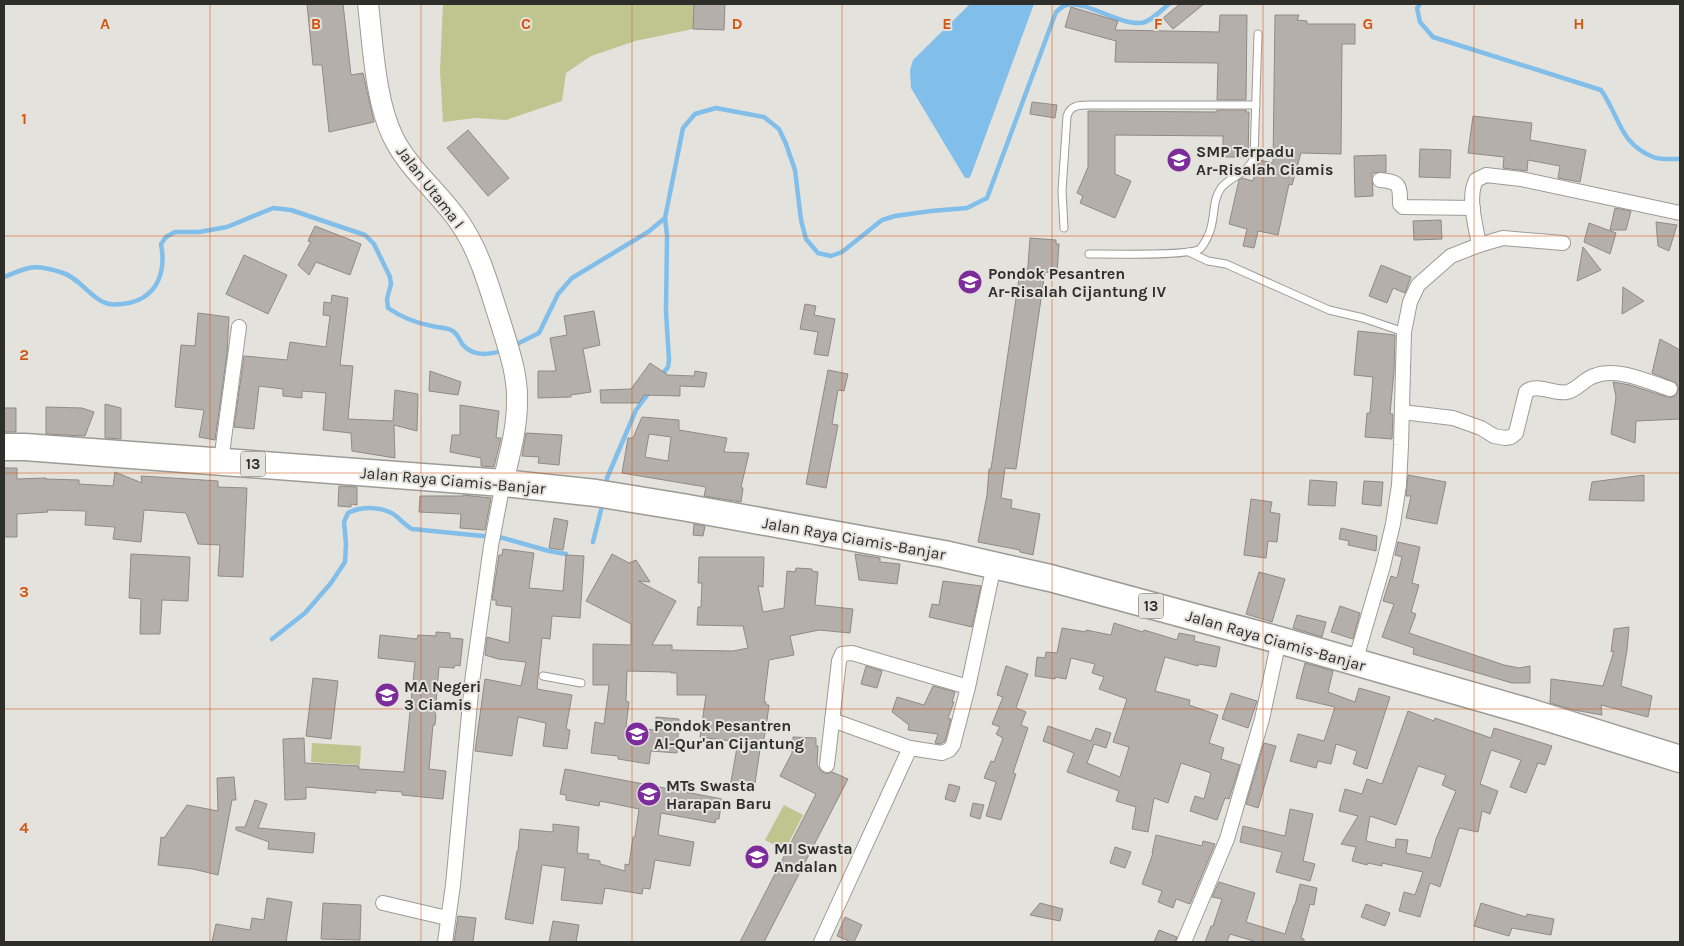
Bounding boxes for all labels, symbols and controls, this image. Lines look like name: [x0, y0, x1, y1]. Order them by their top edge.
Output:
text: A: [100, 14, 110, 33]
text: B: [311, 14, 321, 33]
text: C: [521, 14, 531, 33]
text: D: [732, 14, 743, 33]
text: E: [942, 14, 952, 33]
text: F: [1154, 14, 1163, 33]
text: G: [1363, 14, 1373, 33]
text: H: [1573, 14, 1585, 33]
text: 1: [21, 109, 27, 128]
street label: Jalan Utama I: [393, 142, 469, 232]
place label: SMP Terpadu Ar-Risalah Ciamis: [1196, 142, 1333, 179]
school or university icon: SMP Terpadu Ar-Risalah Ciamis: [1166, 147, 1192, 173]
place label: Pondok Pesantren Ar-Risalah Cijantung IV: [988, 264, 1166, 301]
school or university icon: Pondok Pesantren Ar-Risalah Cijantung IV: [957, 269, 983, 295]
text: 2: [19, 345, 29, 364]
road number: 13: [240, 452, 266, 476]
street label: Jalan Raya Ciamis-Banjar: [360, 463, 547, 498]
street label: Jalan Raya Ciamis-Banjar: [761, 513, 947, 564]
text: 3: [19, 582, 29, 601]
road number: 13: [1138, 594, 1164, 618]
street label: Jalan Raya Ciamis-Banjar: [1184, 606, 1368, 675]
place label: MA Negeri 3 Ciamis: [404, 677, 481, 714]
school or university icon: MA Negeri 3 Ciamis: [374, 682, 400, 708]
place label: Pondok Pesantren Al-Qur'an Cijantung: [654, 716, 804, 753]
school or university icon: Pondok Pesantren Al-Qur'an Cijantung: [624, 721, 650, 747]
place label: MTs Swasta Harapan Baru: [666, 776, 771, 813]
school or university icon: MTs Swasta Harapan Baru: [636, 781, 662, 807]
text: 4: [19, 818, 29, 837]
place label: MI Swasta Andalan: [774, 839, 853, 876]
school or university icon: MI Swasta Andalan: [744, 844, 770, 870]

